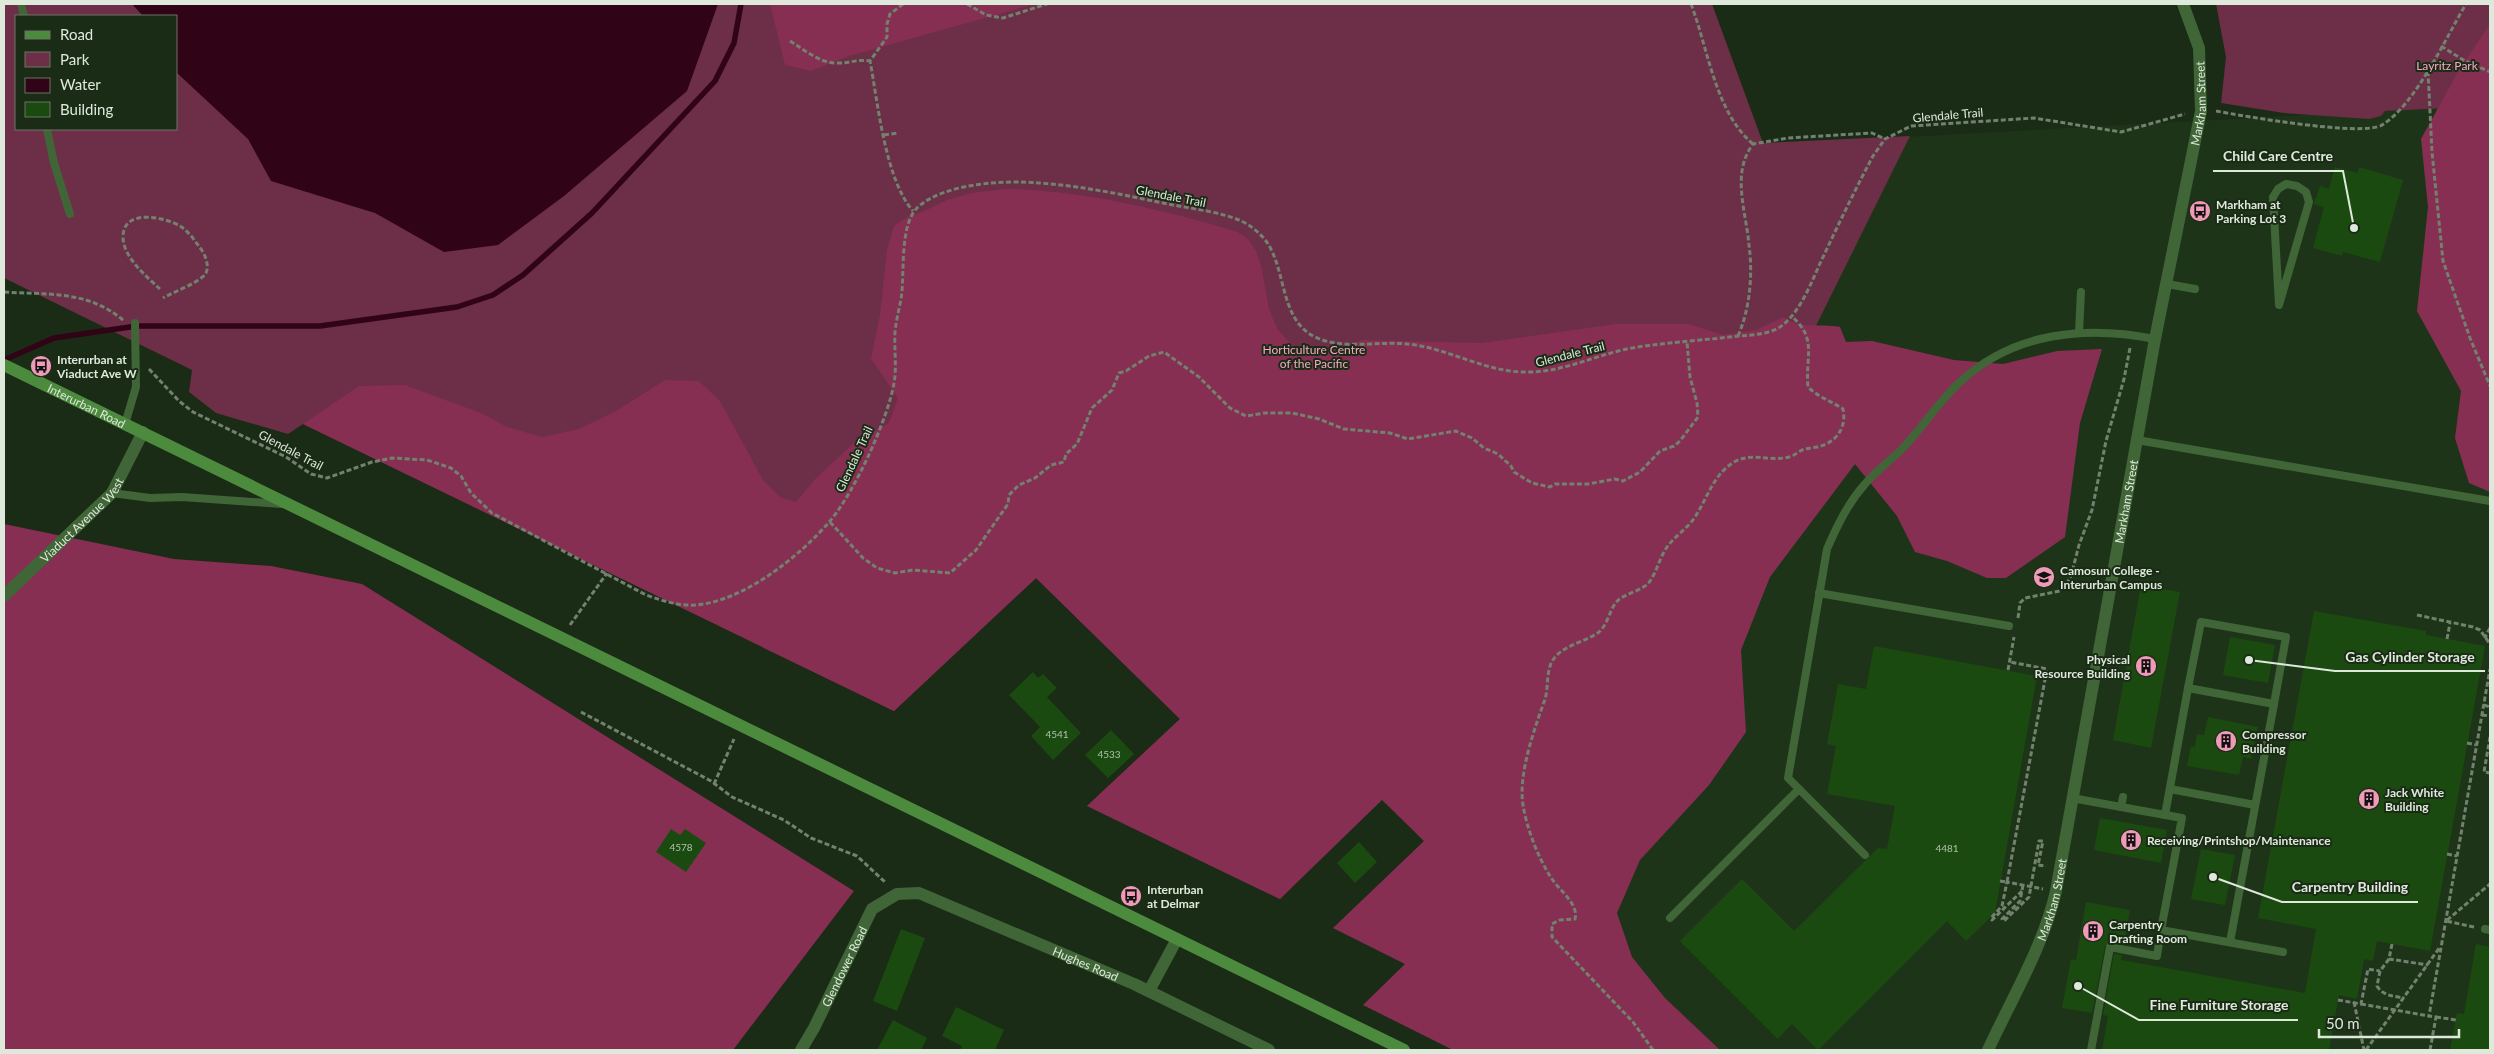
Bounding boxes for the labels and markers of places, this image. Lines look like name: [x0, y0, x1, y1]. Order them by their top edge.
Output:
callout: Child Care Centre: [2213, 142, 2343, 171]
place label: Markham at Parking Lot 3: [2216, 197, 2286, 226]
bus stop icon: Markham at Parking Lot 3: [2188, 199, 2212, 223]
place label: Interurban at Viaduct Ave W: [56, 352, 137, 381]
bus stop icon: Interurban at Viaduct Ave W: [29, 354, 53, 378]
place label: Camosun College - Interurban Campus: [2060, 563, 2162, 592]
school or university icon: Camosun College - Interurban Campus: [2032, 565, 2056, 589]
callout: Gas Cylinder Storage: [2335, 642, 2485, 671]
place label: Physical Resource Building: [2034, 652, 2131, 681]
building icon: Physical Resource Building: [2134, 654, 2158, 678]
place label: Compressor Building: [2242, 727, 2307, 756]
building icon: Compressor Building: [2214, 729, 2238, 753]
place label: Jack White Building: [2385, 785, 2445, 814]
building icon: Jack White Building: [2357, 787, 2381, 811]
building icon: Receiving/Printshop/Maintenance: [2119, 828, 2143, 852]
place label: Receiving/Printshop/Maintenance: [2147, 833, 2331, 848]
callout: Carpentry Building: [2282, 873, 2418, 902]
place label: Interurban at Delmar: [1147, 882, 1204, 911]
bus stop icon: Interurban at Delmar: [1119, 884, 1143, 908]
place label: Carpentry Drafting Room: [2109, 917, 2187, 946]
building icon: Carpentry Drafting Room: [2081, 919, 2105, 943]
callout: Fine Furniture Storage: [2139, 991, 2298, 1020]

